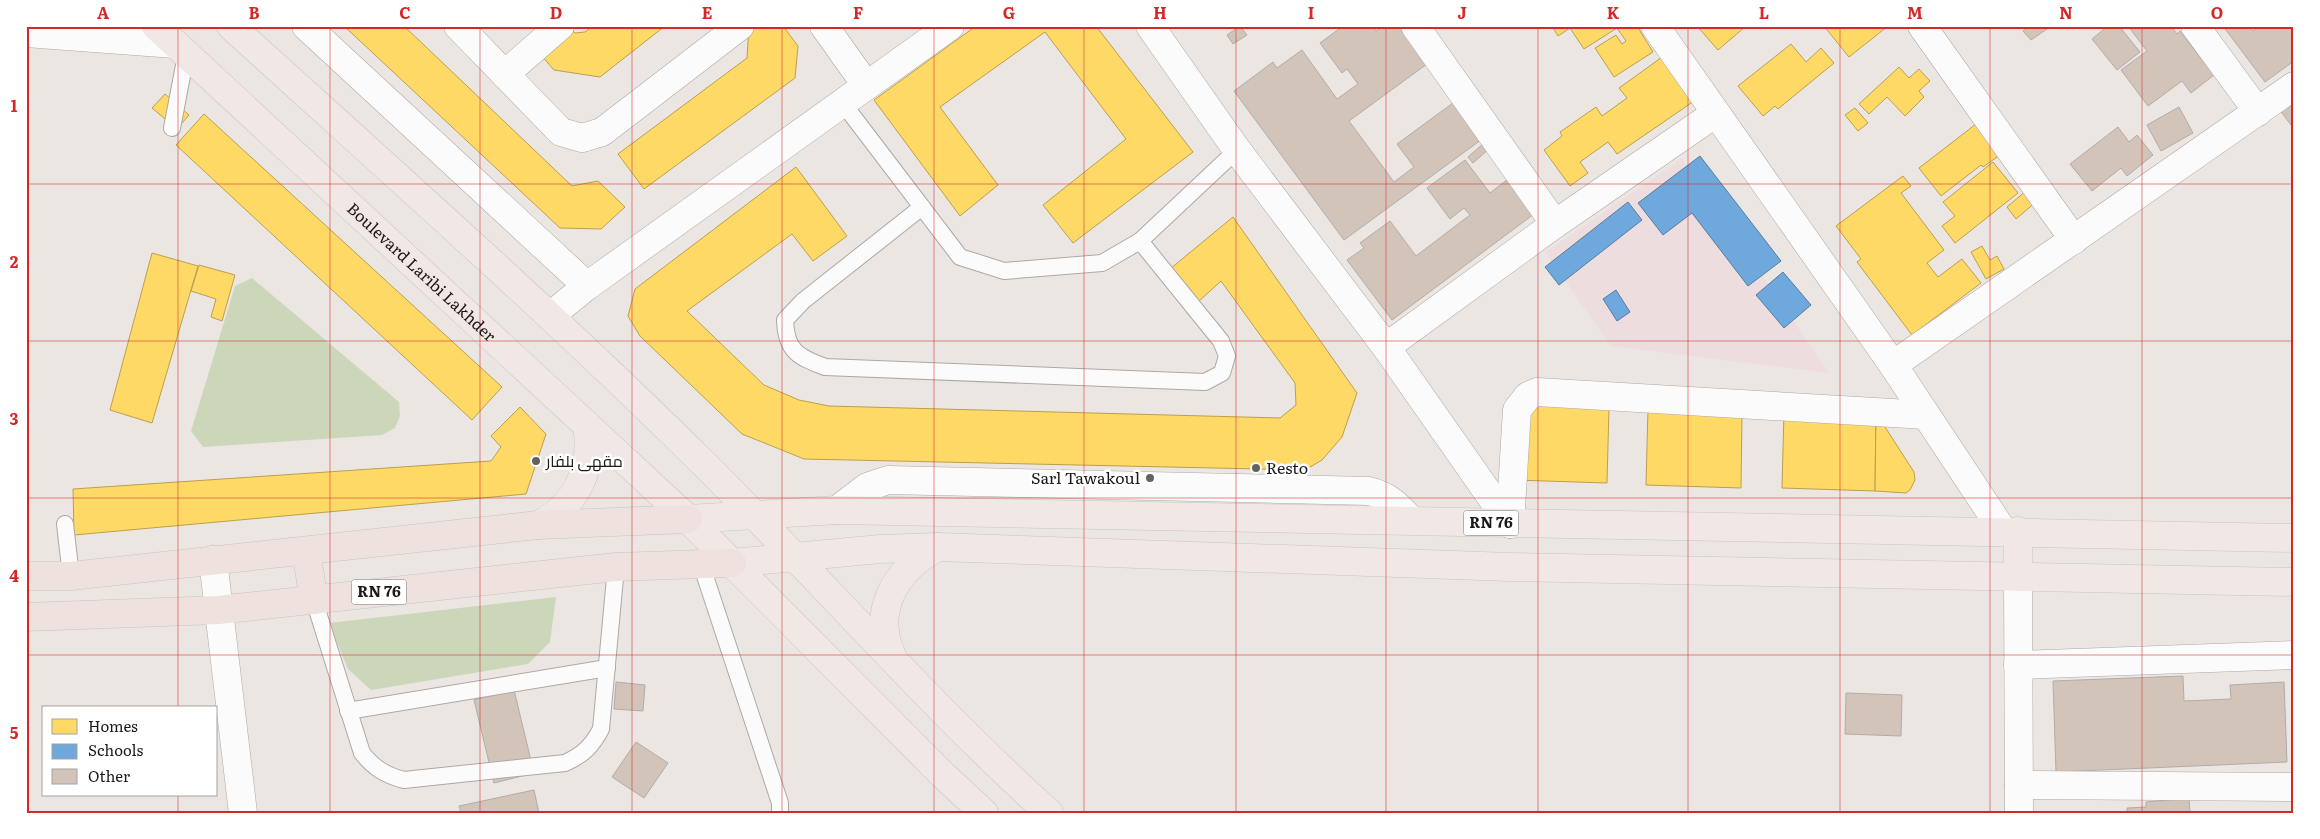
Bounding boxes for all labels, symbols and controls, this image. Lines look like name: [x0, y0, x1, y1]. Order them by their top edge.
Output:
text: A: [97, 0, 109, 24]
text: B: [248, 0, 260, 24]
text: C: [399, 0, 411, 24]
text: D: [550, 0, 562, 24]
text: E: [702, 0, 713, 24]
text: F: [853, 0, 863, 24]
text: G: [1003, 0, 1015, 24]
text: H: [1153, 0, 1167, 24]
text: I: [1308, 0, 1314, 24]
text: J: [1457, 0, 1467, 24]
text: K: [1607, 0, 1620, 24]
text: L: [1759, 0, 1769, 24]
text: M: [1907, 0, 1923, 24]
text: N: [2059, 0, 2073, 24]
text: O: [2211, 0, 2223, 24]
text: 1: [11, 93, 18, 117]
street label: Boulevard Laribi Lakhder: [342, 196, 502, 347]
text: 2: [10, 249, 19, 273]
text: 3: [10, 406, 19, 430]
place label: مقهى بلفار: [545, 448, 623, 472]
marker: مقهى بلفار: [530, 455, 542, 467]
place label: Resto: [1266, 455, 1308, 479]
marker: Resto: [1250, 462, 1262, 474]
place label: Sarl Tawakoul: [1031, 465, 1140, 489]
marker: Sarl Tawakoul: [1144, 472, 1156, 484]
road number: RN 76: [1464, 510, 1518, 536]
text: 4: [9, 563, 19, 587]
road number: RN 76: [352, 580, 406, 604]
legend: [42, 706, 218, 796]
text: Homes: [88, 714, 138, 737]
text: 5: [10, 720, 19, 744]
text: Schools: [88, 738, 144, 761]
text: Other: [88, 764, 130, 787]

